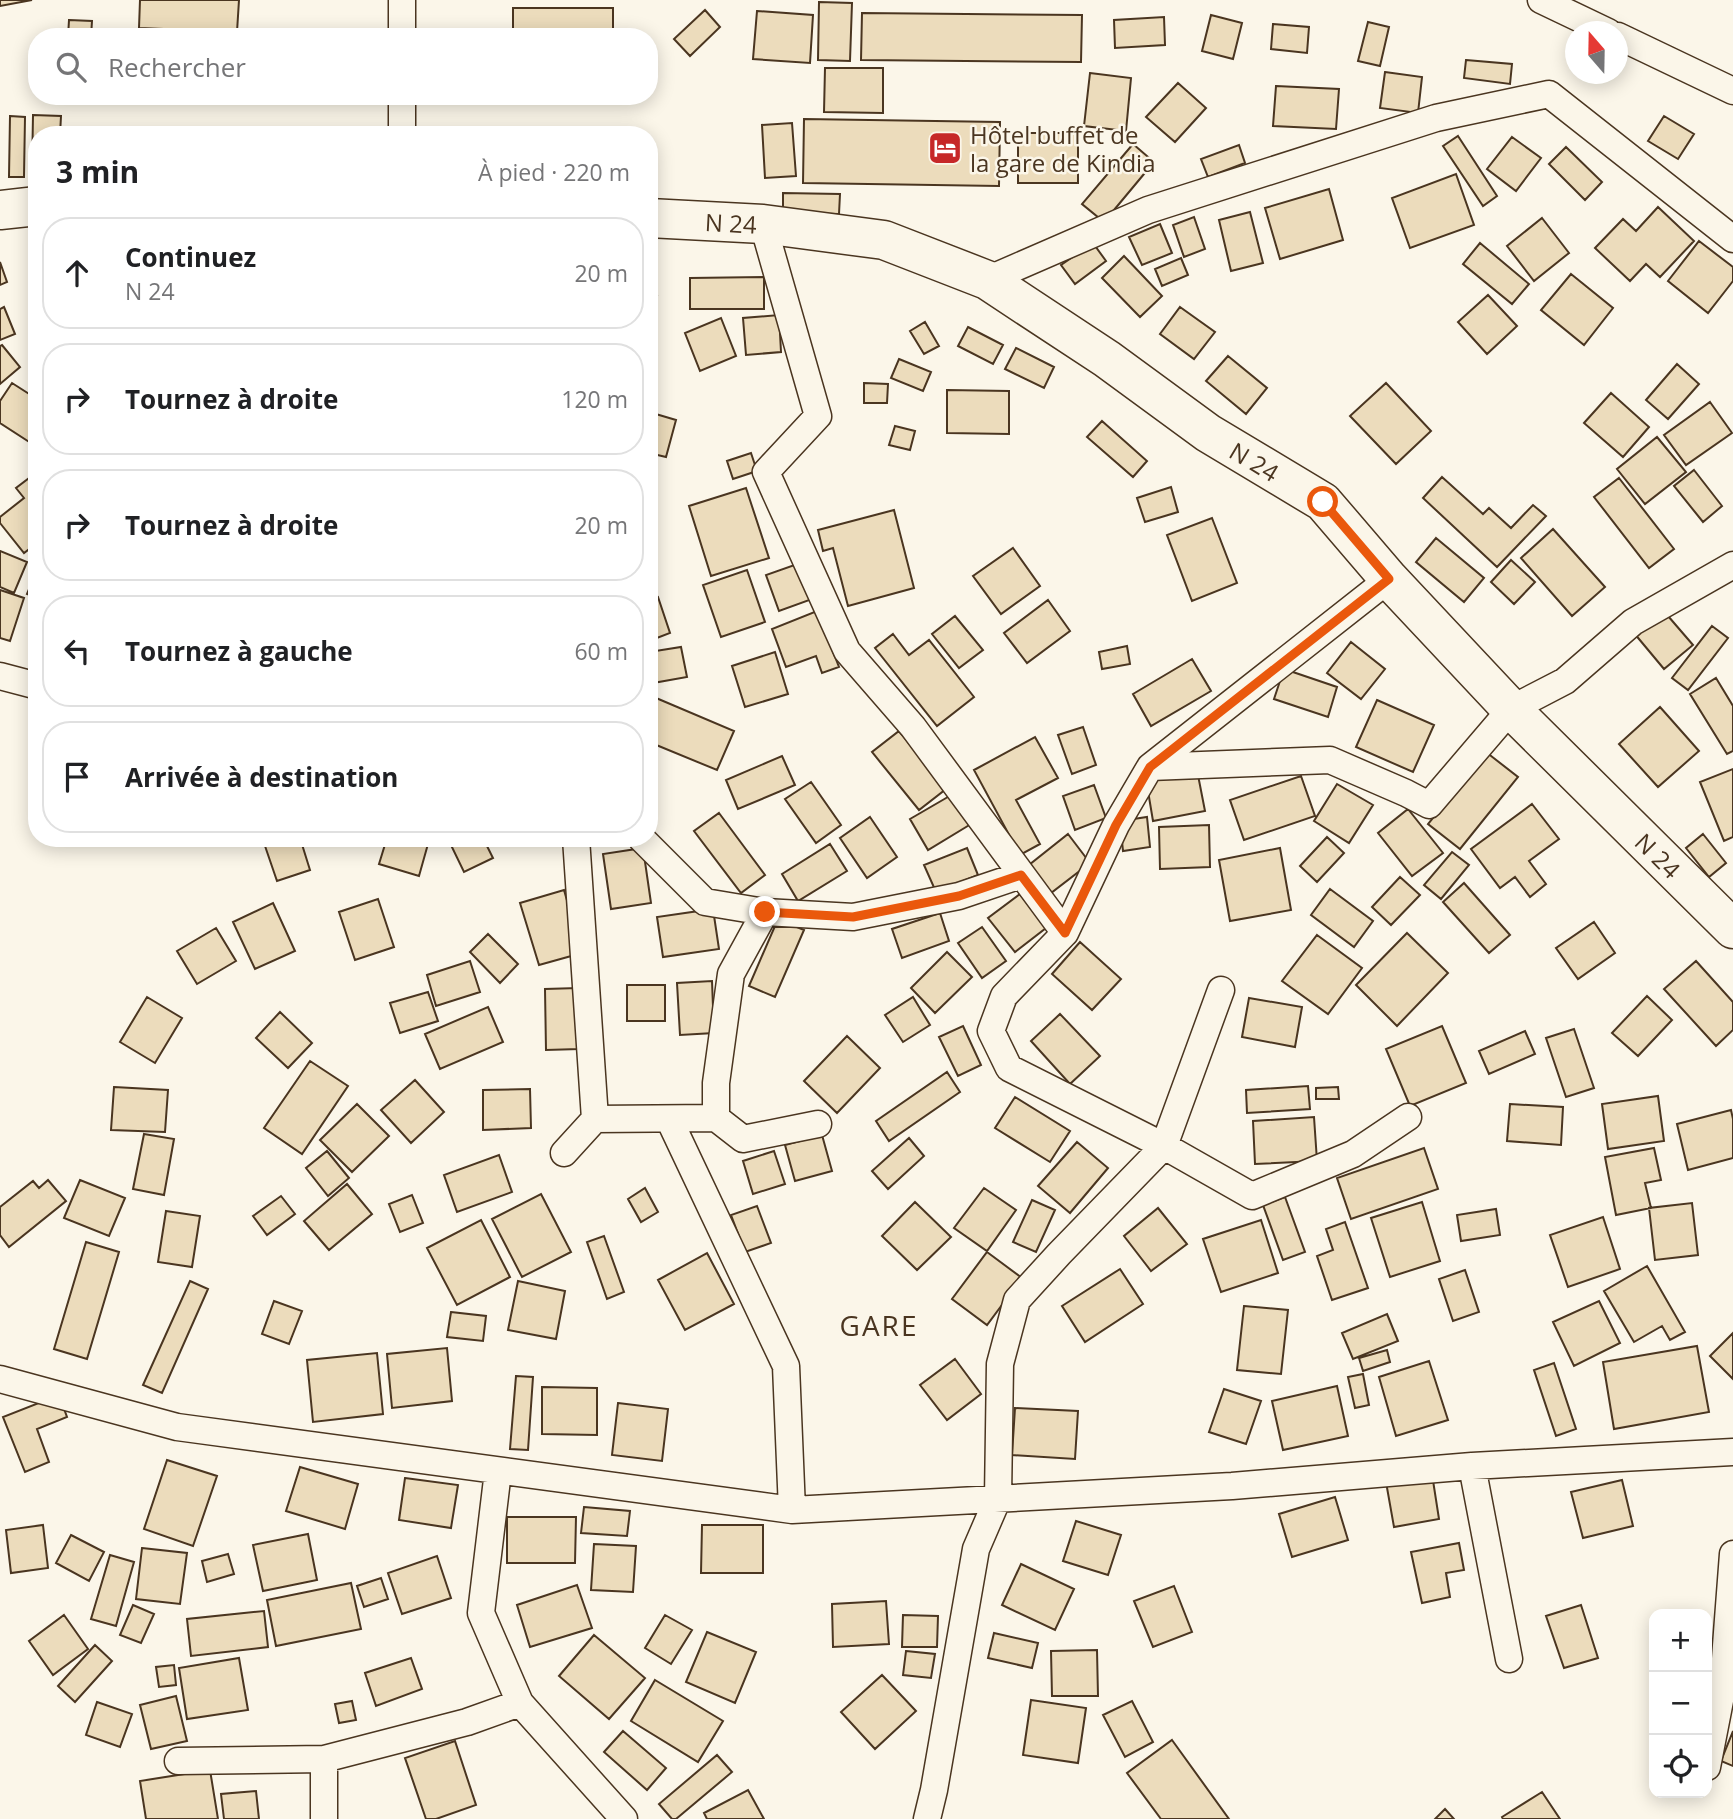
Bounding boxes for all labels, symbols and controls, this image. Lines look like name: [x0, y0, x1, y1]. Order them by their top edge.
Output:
north arrow: [1565, 21, 1628, 84]
search box: [28, 28, 658, 105]
icon: search: [52, 48, 90, 86]
text: Rechercher: [108, 49, 246, 85]
place label: Hôtel buffet de la gare de Kindia: [970, 118, 1155, 179]
hotel icon: Hôtel buffet de la gare de Kindia: [926, 129, 964, 167]
text: 3 min: [56, 151, 139, 192]
text: À pied · 220 m: [478, 156, 630, 188]
street label: N 24: [704, 204, 758, 240]
text: Continuez: [125, 239, 256, 275]
icon: ahead: [58, 254, 96, 292]
text: 20 m: [574, 257, 628, 289]
text: N 24: [125, 275, 175, 307]
icon: right: [58, 380, 96, 418]
text: Tournez à droite: [125, 381, 338, 417]
text: 120 m: [561, 383, 628, 415]
street label: N 24: [1224, 434, 1286, 489]
route start: [1307, 486, 1338, 517]
icon: right: [58, 506, 96, 544]
text: Tournez à droite: [125, 507, 338, 543]
text: 20 m: [574, 509, 628, 541]
icon: left: [58, 632, 96, 670]
text: Tournez à gauche: [125, 633, 353, 669]
text: 60 m: [574, 635, 628, 667]
icon: arrive: [58, 758, 96, 796]
text: Arrivée à destination: [125, 759, 398, 795]
street label: N 24: [1628, 825, 1689, 885]
route end: [749, 896, 780, 927]
district label: GARE: [840, 1306, 918, 1344]
map controls: [1649, 1609, 1712, 1798]
button: +: [1649, 1609, 1712, 1672]
button: −: [1649, 1672, 1712, 1735]
button: locate: [1649, 1735, 1712, 1798]

